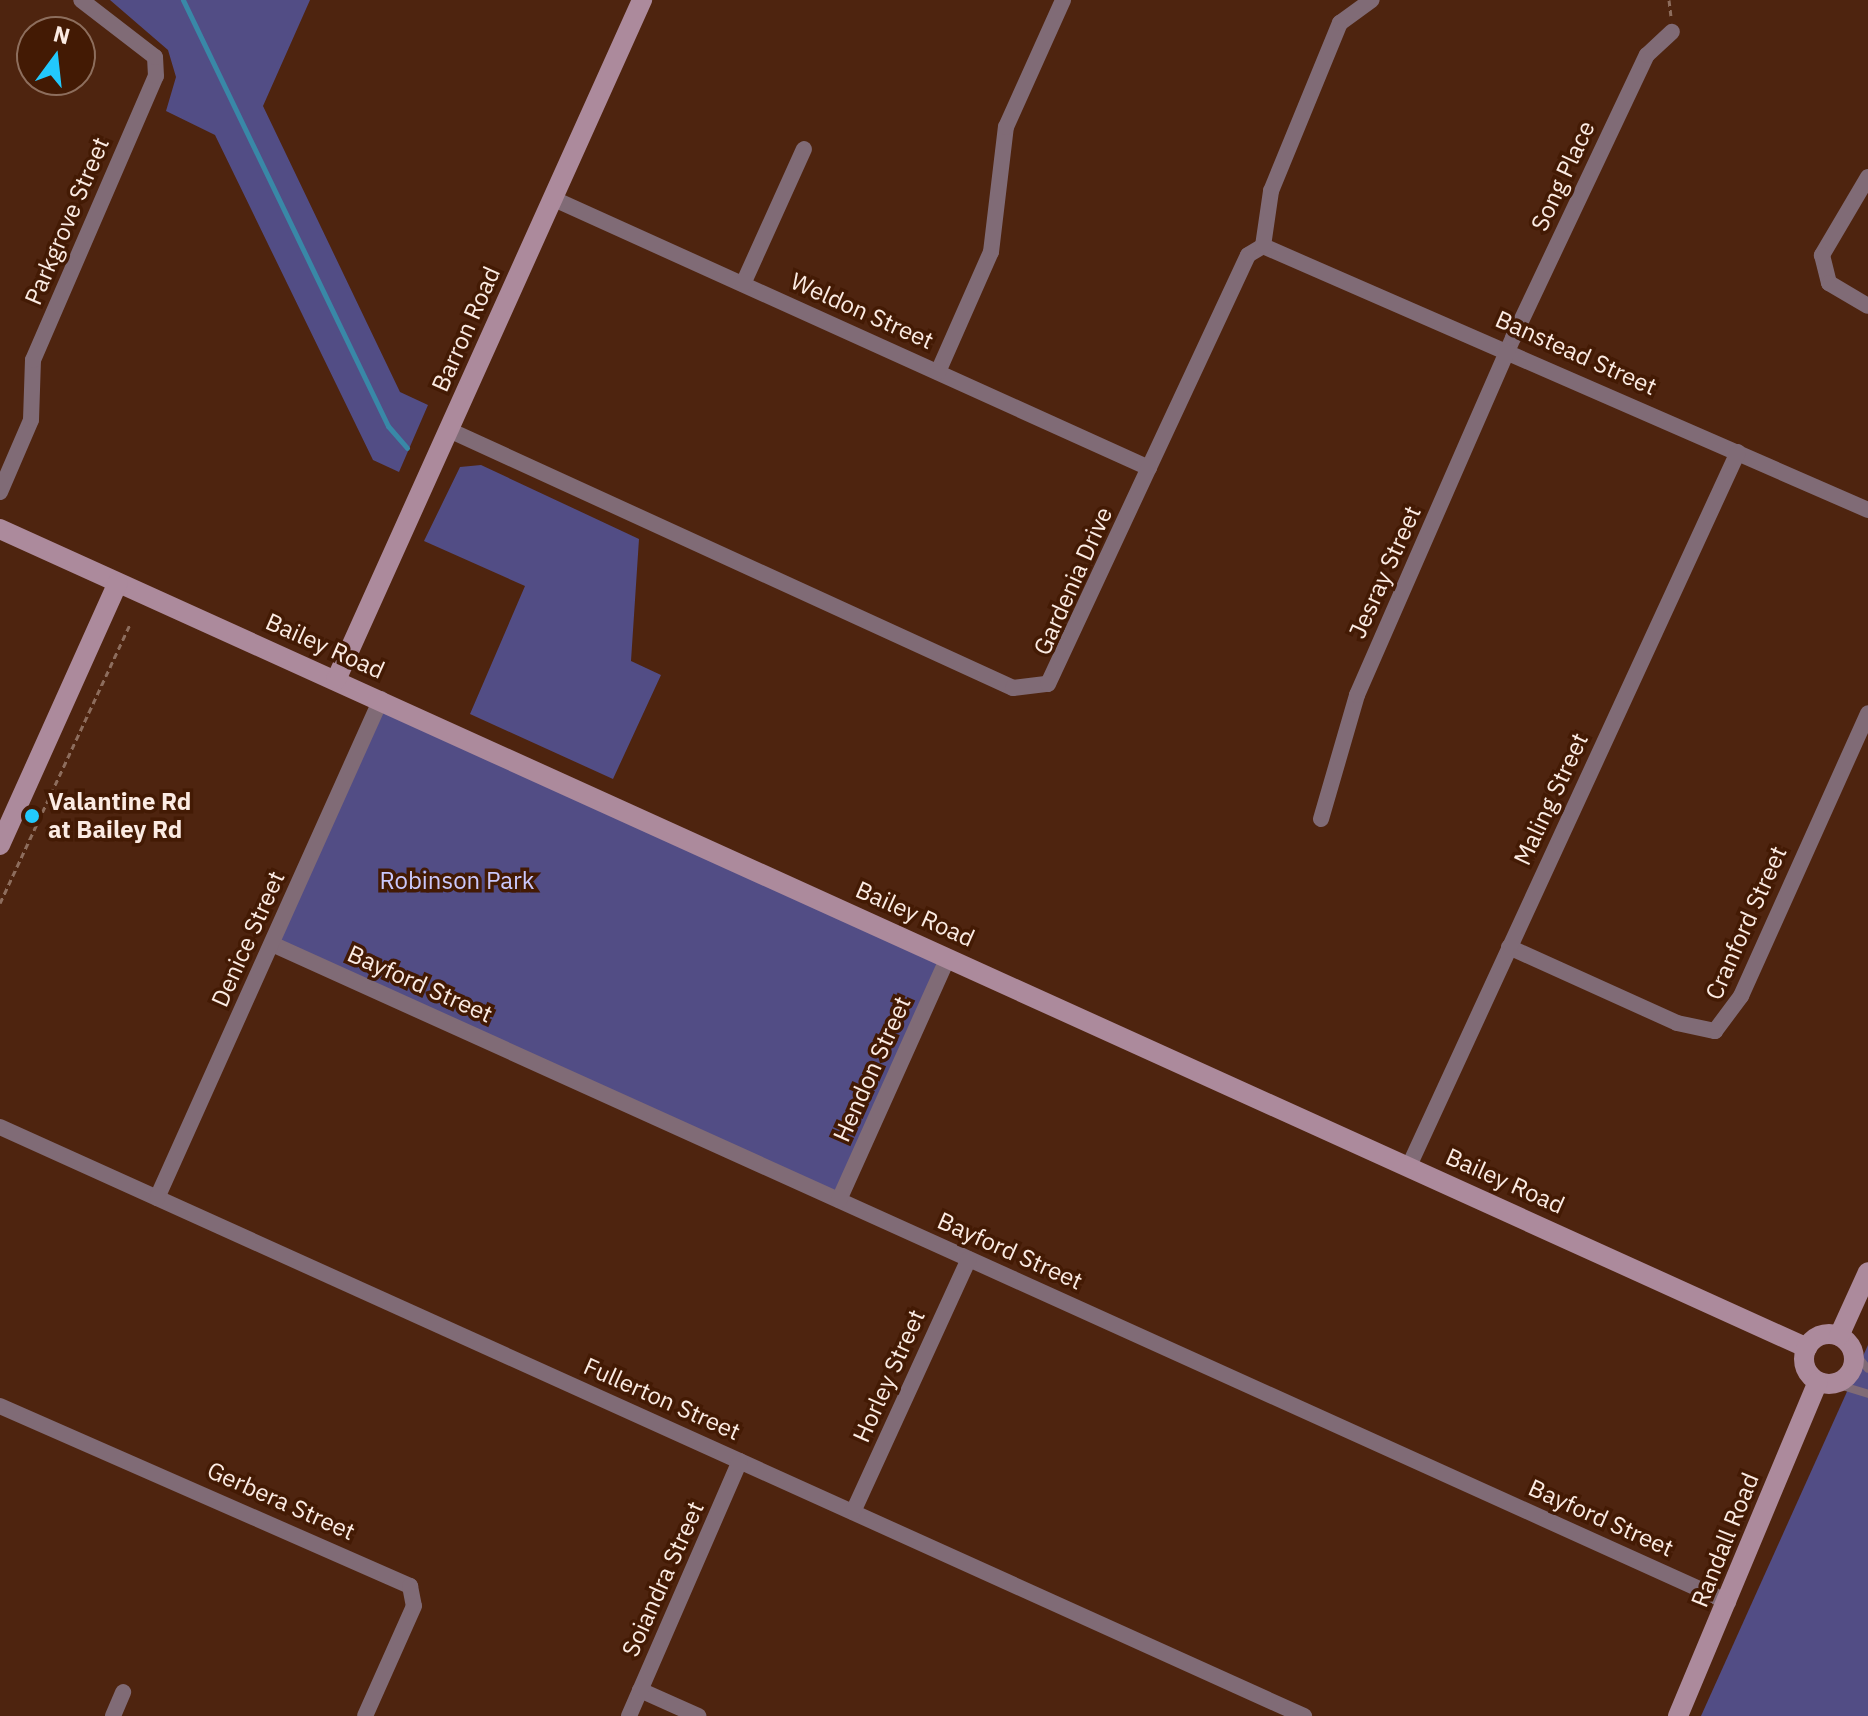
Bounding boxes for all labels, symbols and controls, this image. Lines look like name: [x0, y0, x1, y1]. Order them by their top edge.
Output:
north arrow: [16, 16, 96, 96]
text: N: [50, 18, 73, 50]
street label: Song Place: [1525, 116, 1601, 236]
street label: Parkgrove Street: [19, 133, 115, 309]
street label: Barron Road: [426, 262, 506, 396]
street label: Weldon Street: [786, 267, 938, 355]
street label: Banstead Street: [1491, 305, 1661, 401]
street label: Jesray Street: [1343, 501, 1427, 643]
street label: Gardenia Drive: [1027, 502, 1119, 660]
street label: Bailey Road: [261, 607, 389, 685]
street label: Maling Street: [1508, 728, 1594, 870]
place label: Valantine Rd at Bailey Rd: [48, 788, 191, 844]
marker: Valantine Rd at Bailey Rd: [23, 807, 41, 825]
street label: Cranford Street: [1699, 842, 1793, 1004]
street label: Denice Street: [205, 867, 291, 1011]
park label: Robinson Park: [380, 867, 534, 895]
street label: Bailey Road: [851, 875, 979, 953]
street label: Bayford Street: [343, 939, 497, 1029]
street label: Hendon Street: [827, 992, 917, 1146]
street label: Bailey Road: [1441, 1142, 1569, 1220]
street label: Bayford Street: [933, 1206, 1087, 1296]
street label: Horley Street: [847, 1305, 931, 1447]
street label: Fullerton Street: [579, 1352, 745, 1446]
street label: Gerbera Street: [203, 1456, 359, 1546]
street label: Randall Road: [1685, 1469, 1765, 1611]
street label: Bayford Street: [1524, 1473, 1678, 1563]
street label: Soiandra Street: [616, 1497, 710, 1661]

